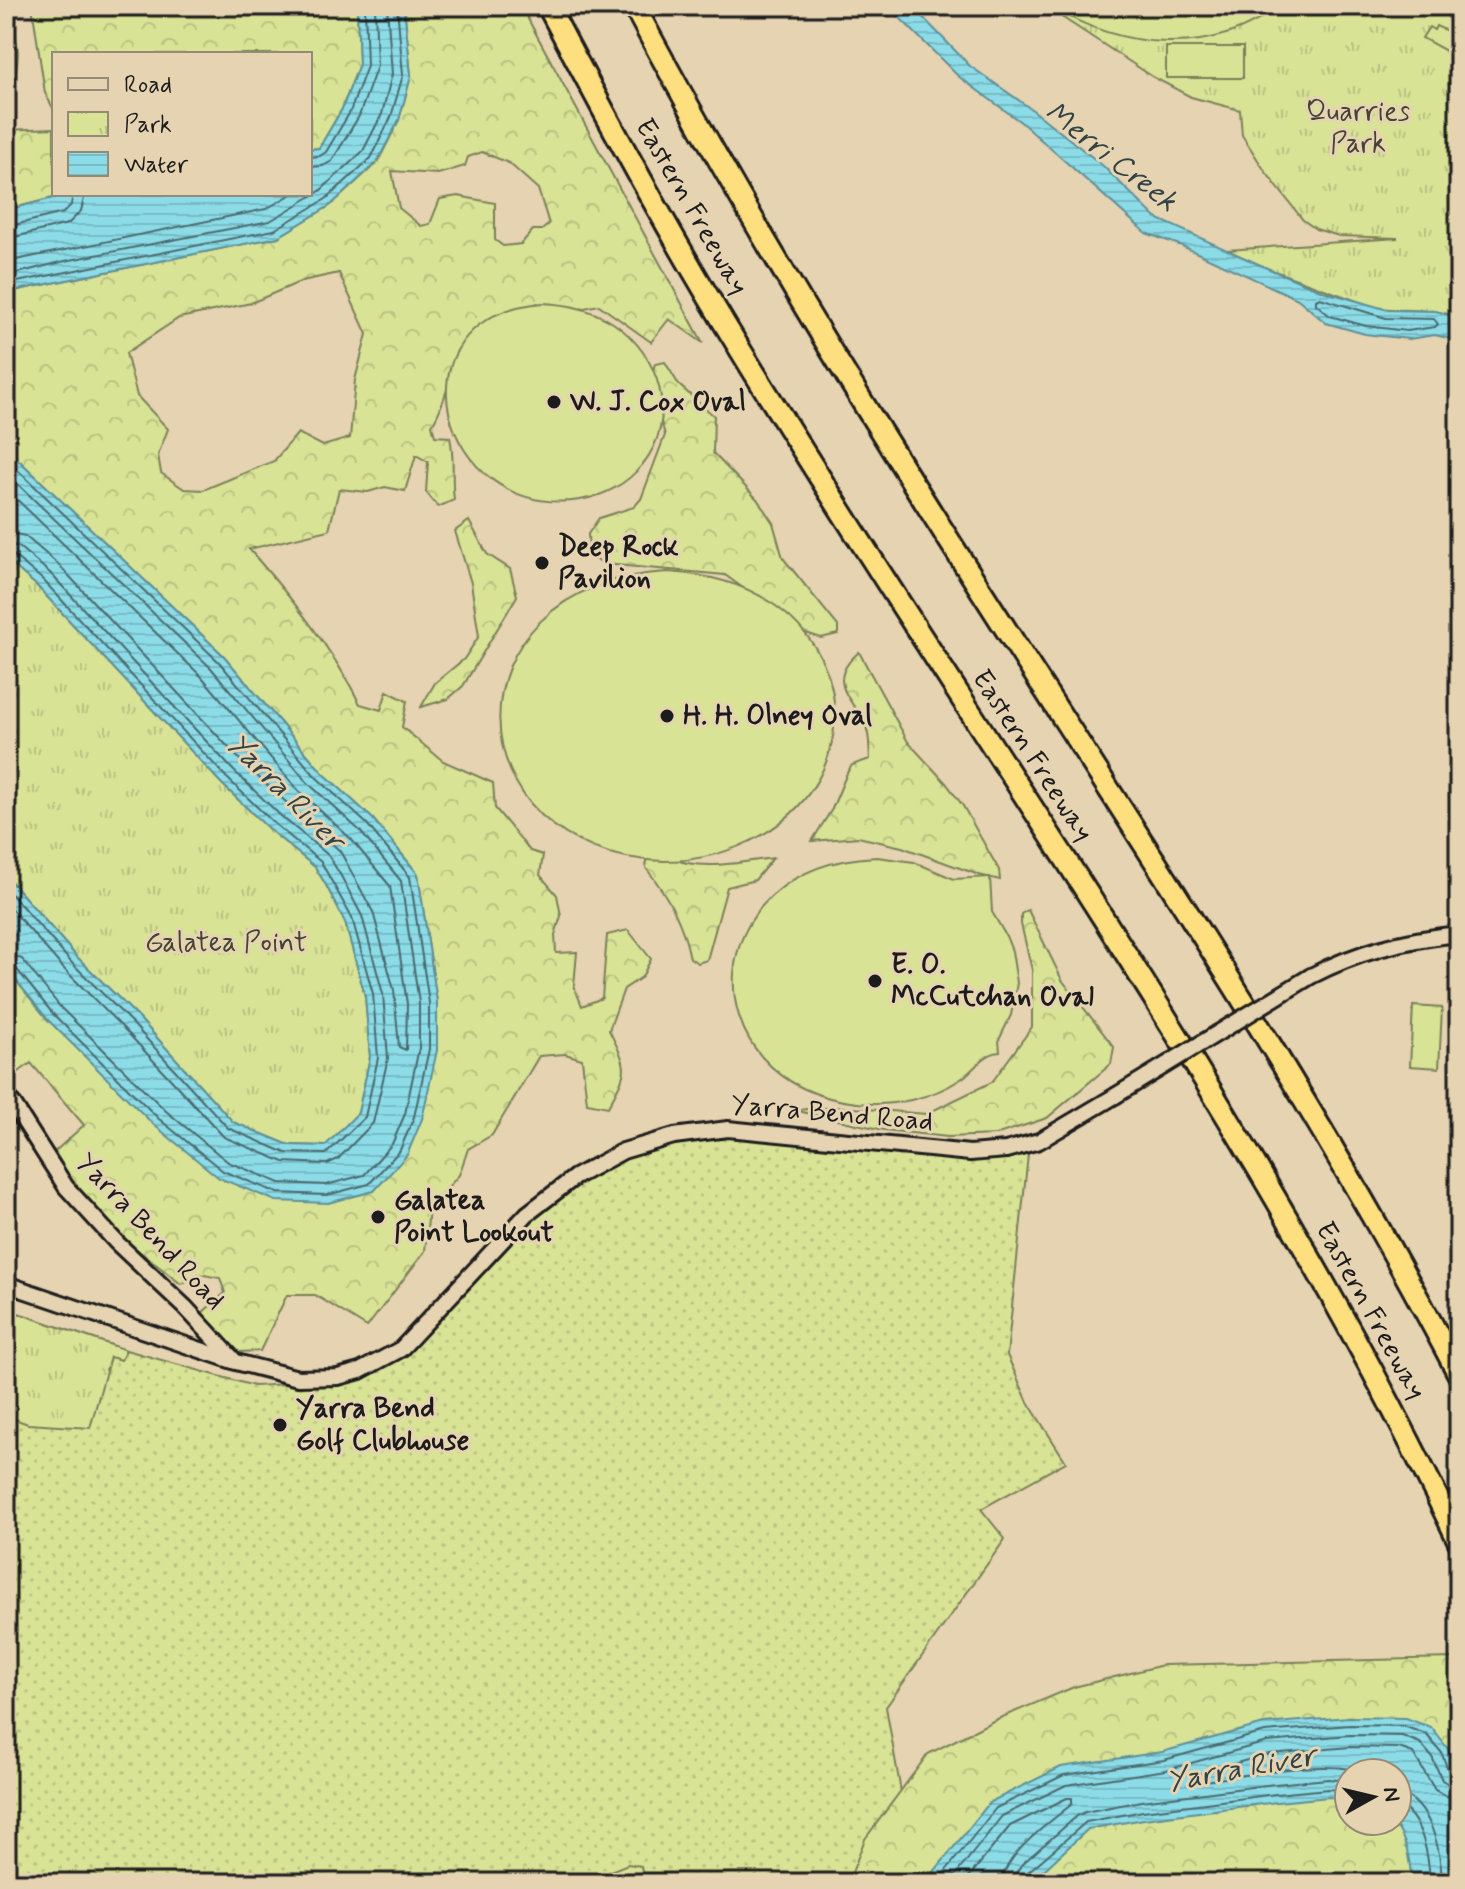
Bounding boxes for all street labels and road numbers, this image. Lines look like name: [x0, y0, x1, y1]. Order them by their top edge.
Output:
street label: Eastern Freeway: [626, 112, 756, 302]
street label: Eastern Freeway: [963, 663, 1101, 849]
street label: Yarra Bend Road: [730, 1087, 934, 1141]
street label: Yarra Bend Road: [67, 1145, 233, 1319]
street label: Eastern Freeway: [1306, 1216, 1434, 1406]

